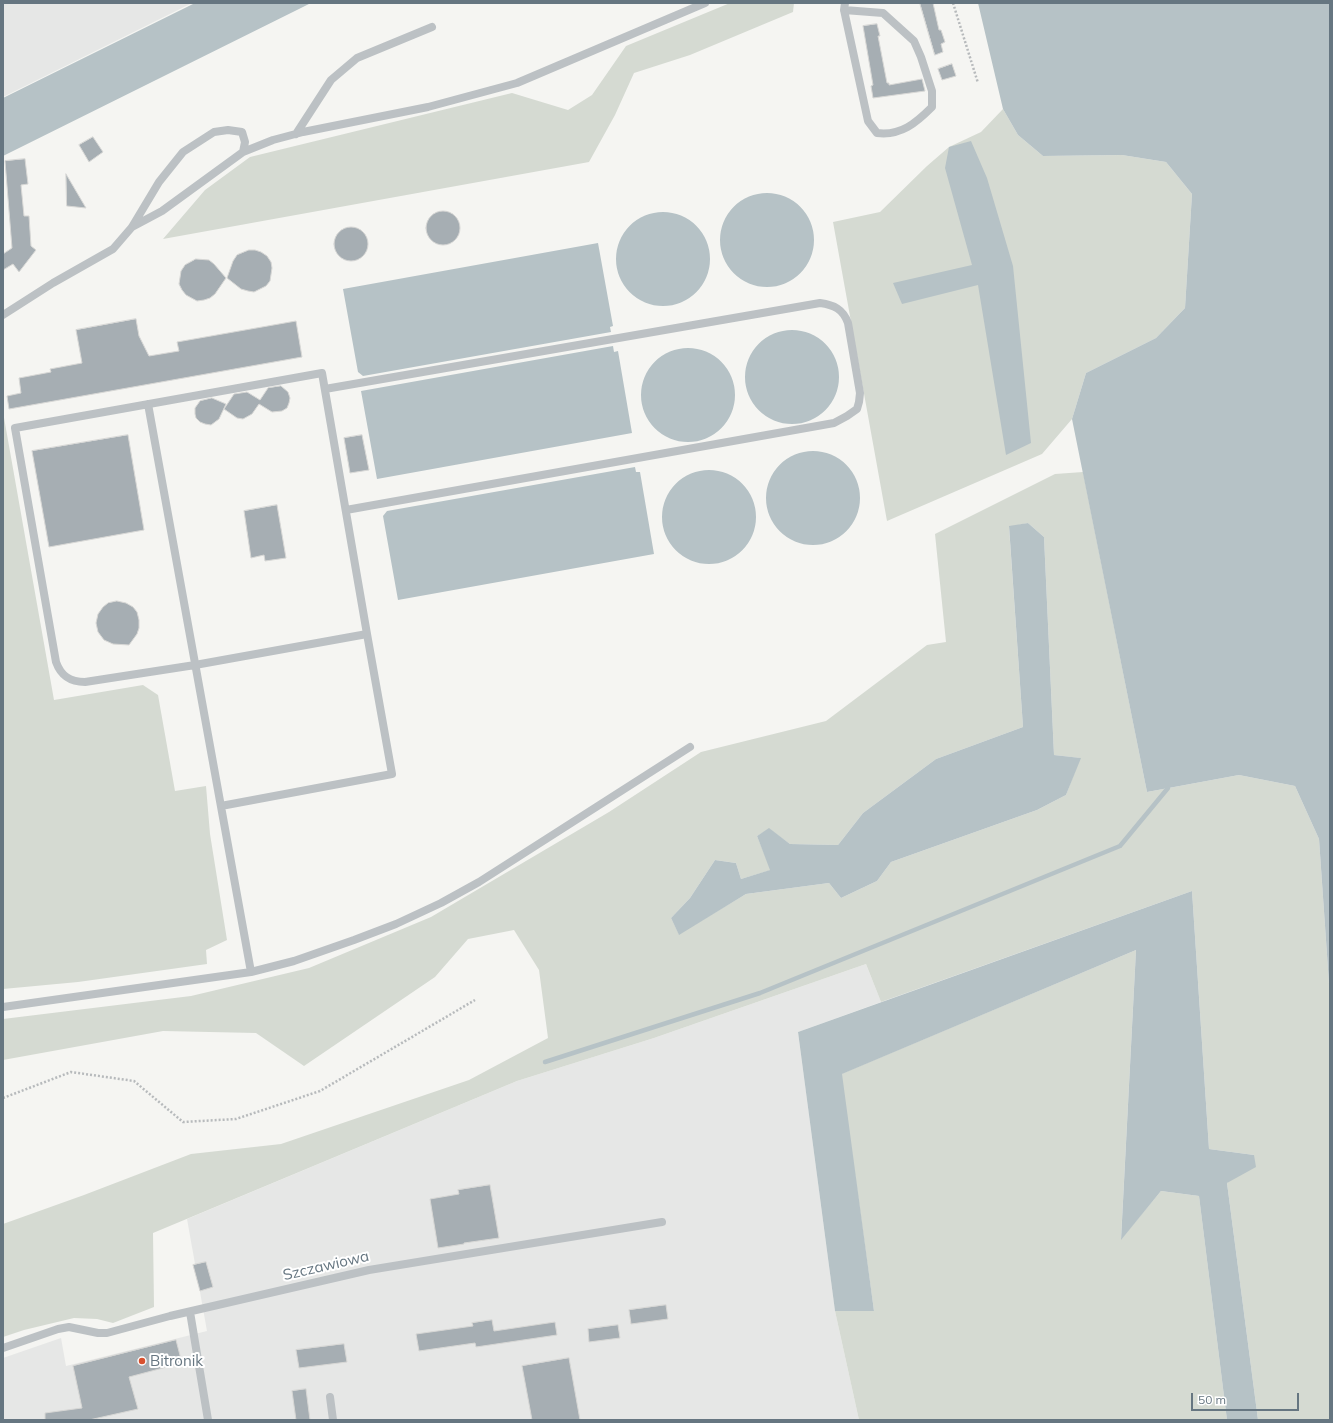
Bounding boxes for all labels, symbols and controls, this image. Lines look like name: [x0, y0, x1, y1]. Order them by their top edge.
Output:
street label: Szczawiowa: [281, 1247, 371, 1285]
place label: Bitronik: [150, 1352, 203, 1370]
marker: Bitronik: [137, 1356, 147, 1366]
scale bar: [1193, 1385, 1301, 1411]
text: 50 m: [1198, 1392, 1226, 1407]

